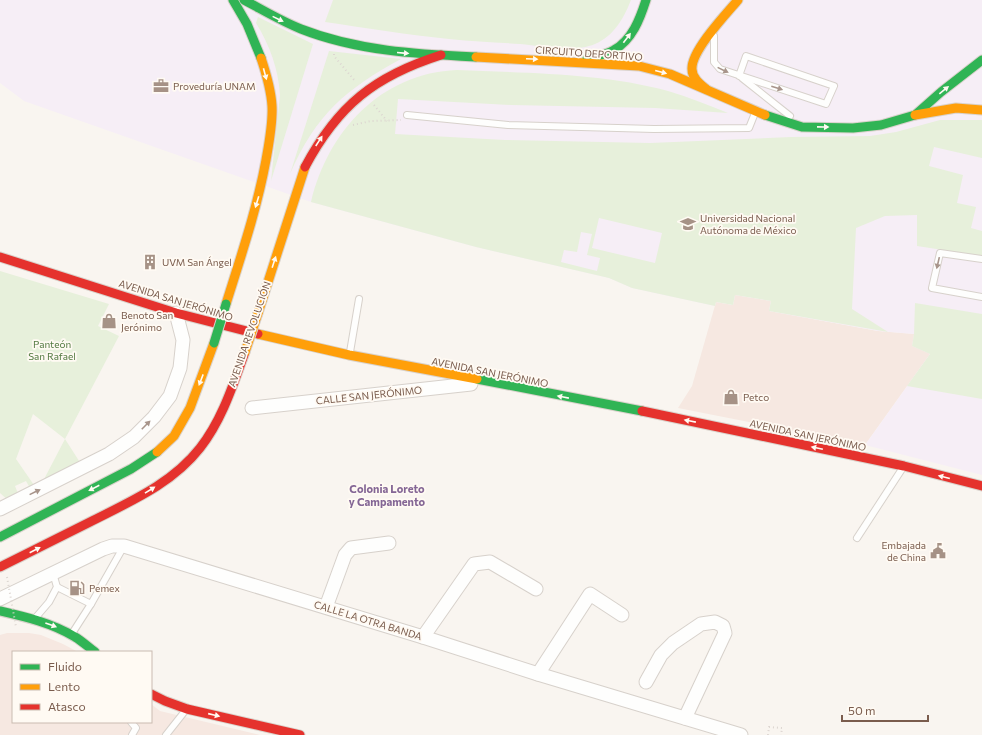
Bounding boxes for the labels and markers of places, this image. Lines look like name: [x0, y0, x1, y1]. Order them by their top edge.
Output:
office icon: Proveduría UNAM: [152, 77, 170, 95]
place label: Proveduría UNAM: [173, 80, 256, 92]
place label: Universidad Nacional Autónoma de México: [700, 212, 797, 236]
school or university icon: Universidad Nacional Autónoma de México: [679, 215, 697, 233]
building icon: UVM San Ángel: [141, 253, 159, 271]
place label: UVM San Ángel: [162, 256, 232, 268]
place label: Benoto San Jerónimo: [121, 309, 173, 333]
shop icon: Benoto San Jerónimo: [100, 312, 118, 330]
shop icon: Petco: [722, 388, 740, 406]
place label: Petco: [743, 391, 769, 403]
place label: Embajada de China: [881, 539, 926, 563]
public building icon: Embajada de China: [929, 542, 947, 560]
fuel station icon: Pemex: [68, 579, 86, 597]
place label: Pemex: [89, 582, 120, 594]

